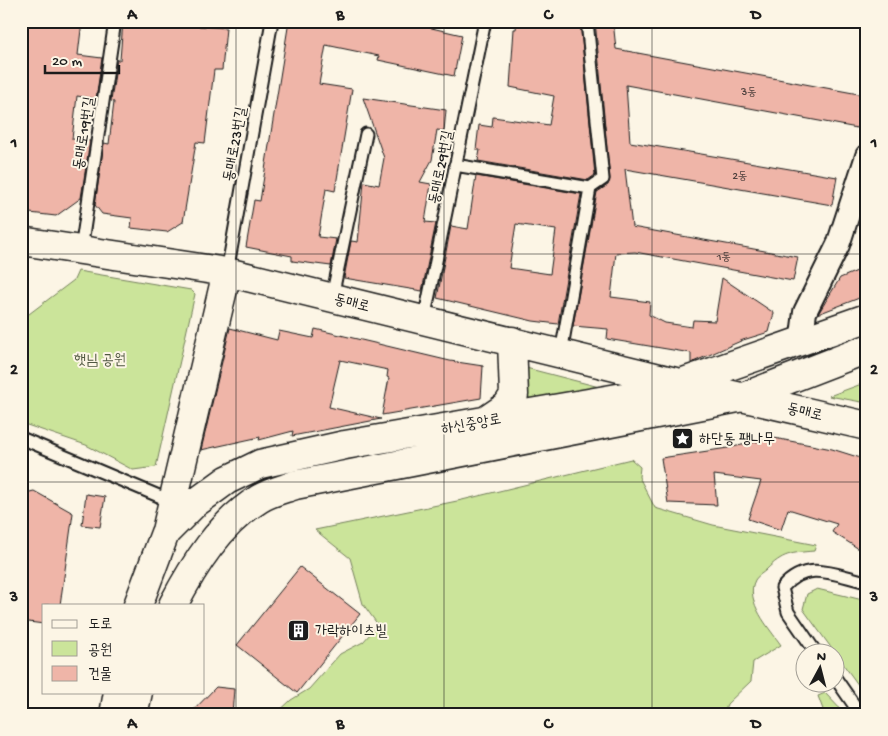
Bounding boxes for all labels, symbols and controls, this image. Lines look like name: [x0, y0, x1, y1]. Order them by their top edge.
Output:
text: A: [126, 7, 138, 26]
text: B: [335, 7, 345, 26]
text: C: [543, 7, 554, 26]
text: D: [749, 7, 762, 26]
scale bar: [45, 42, 119, 74]
text: 20 m: [52, 53, 82, 71]
house number: 3동: [740, 86, 757, 100]
street label: 동매로19번길: [70, 95, 100, 171]
street label: 동매로23번길: [221, 106, 251, 183]
street label: 동매로29번길: [426, 129, 458, 206]
text: 1: [10, 135, 17, 154]
text: 1: [870, 135, 877, 154]
house number: 2동: [732, 170, 748, 184]
house number: 1동: [716, 251, 731, 265]
street label: 동매로: [332, 291, 371, 317]
park label: 햇님 공원: [74, 352, 126, 370]
text: 2: [10, 362, 18, 381]
text: 2: [870, 362, 878, 381]
street label: 동매로: [785, 400, 824, 426]
street label: 하신중앙로: [440, 411, 503, 439]
place icon: 하단동 팽나무: [671, 426, 695, 450]
place label: 하단동 팽나무: [699, 431, 775, 449]
text: 3: [9, 589, 18, 608]
text: 3: [869, 589, 878, 608]
legend: [42, 604, 205, 694]
text: 도로: [88, 616, 112, 634]
building icon: 가락하이츠빌: [287, 618, 311, 642]
place label: 가락하이츠빌: [315, 623, 387, 641]
text: 공원: [88, 642, 112, 660]
north arrow: [796, 644, 846, 694]
text: N: [816, 649, 827, 667]
text: 건물: [88, 666, 112, 684]
text: A: [126, 716, 138, 735]
text: B: [335, 716, 345, 735]
text: C: [543, 716, 554, 735]
text: D: [749, 716, 762, 735]

